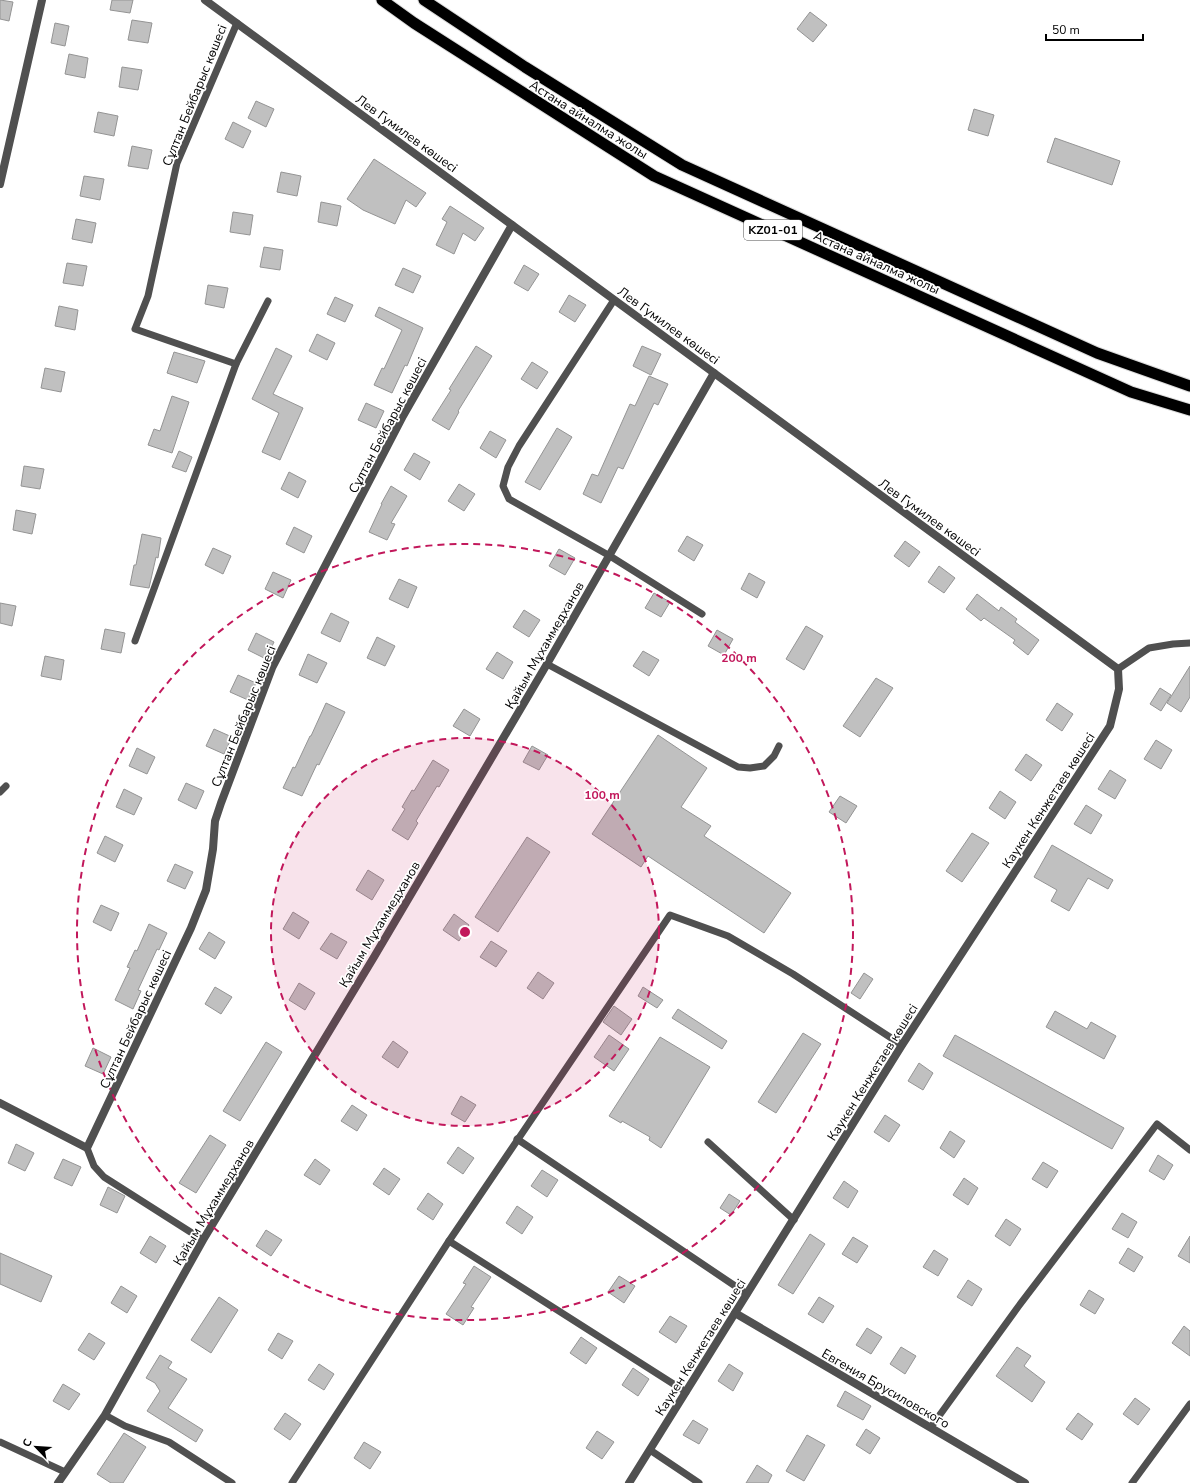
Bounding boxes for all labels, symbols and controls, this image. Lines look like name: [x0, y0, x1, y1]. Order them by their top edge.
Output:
scale bar: [1046, 16, 1143, 42]
street label: Сұлтан Бейбарыс көшесі: [158, 22, 232, 169]
text: 50 m: [1052, 22, 1080, 38]
street label: Астана айналма жолы: [526, 76, 651, 164]
street label: Лев Гумилев көшесі: [352, 91, 461, 177]
road number: KZ01-01: [744, 220, 802, 240]
street label: Астана айналма жолы: [811, 227, 943, 299]
street label: Лев Гумилев көшесі: [614, 283, 723, 369]
street label: Сұлтан Бейбарыс көшесі: [344, 354, 431, 496]
street label: Лев Гумилев көшесі: [875, 475, 984, 561]
street label: Қайым Мұхаммедханов: [501, 579, 589, 712]
street label: Сұлтан Бейбарыс көшесі: [207, 643, 281, 790]
text: 200 m: [721, 650, 757, 666]
street label: Каукен Кенжетаев көшесі: [998, 729, 1100, 872]
text: 100 m: [584, 787, 620, 803]
street label: Қайым Мұхаммедханов: [335, 858, 425, 991]
centre of rings: [458, 925, 472, 939]
street label: Сұлтан Бейбарыс көшесі: [96, 947, 176, 1092]
street label: Каукен Кенжетаев көшесі: [823, 1001, 922, 1144]
street label: Қайым Мұхаммедханов: [169, 1136, 259, 1269]
street label: Каукен Кенжетаев көшесі: [651, 1276, 750, 1419]
street label: Евгения Брусиловского: [818, 1345, 953, 1433]
north arrow: [16, 1427, 56, 1467]
text: С: [19, 1436, 36, 1450]

